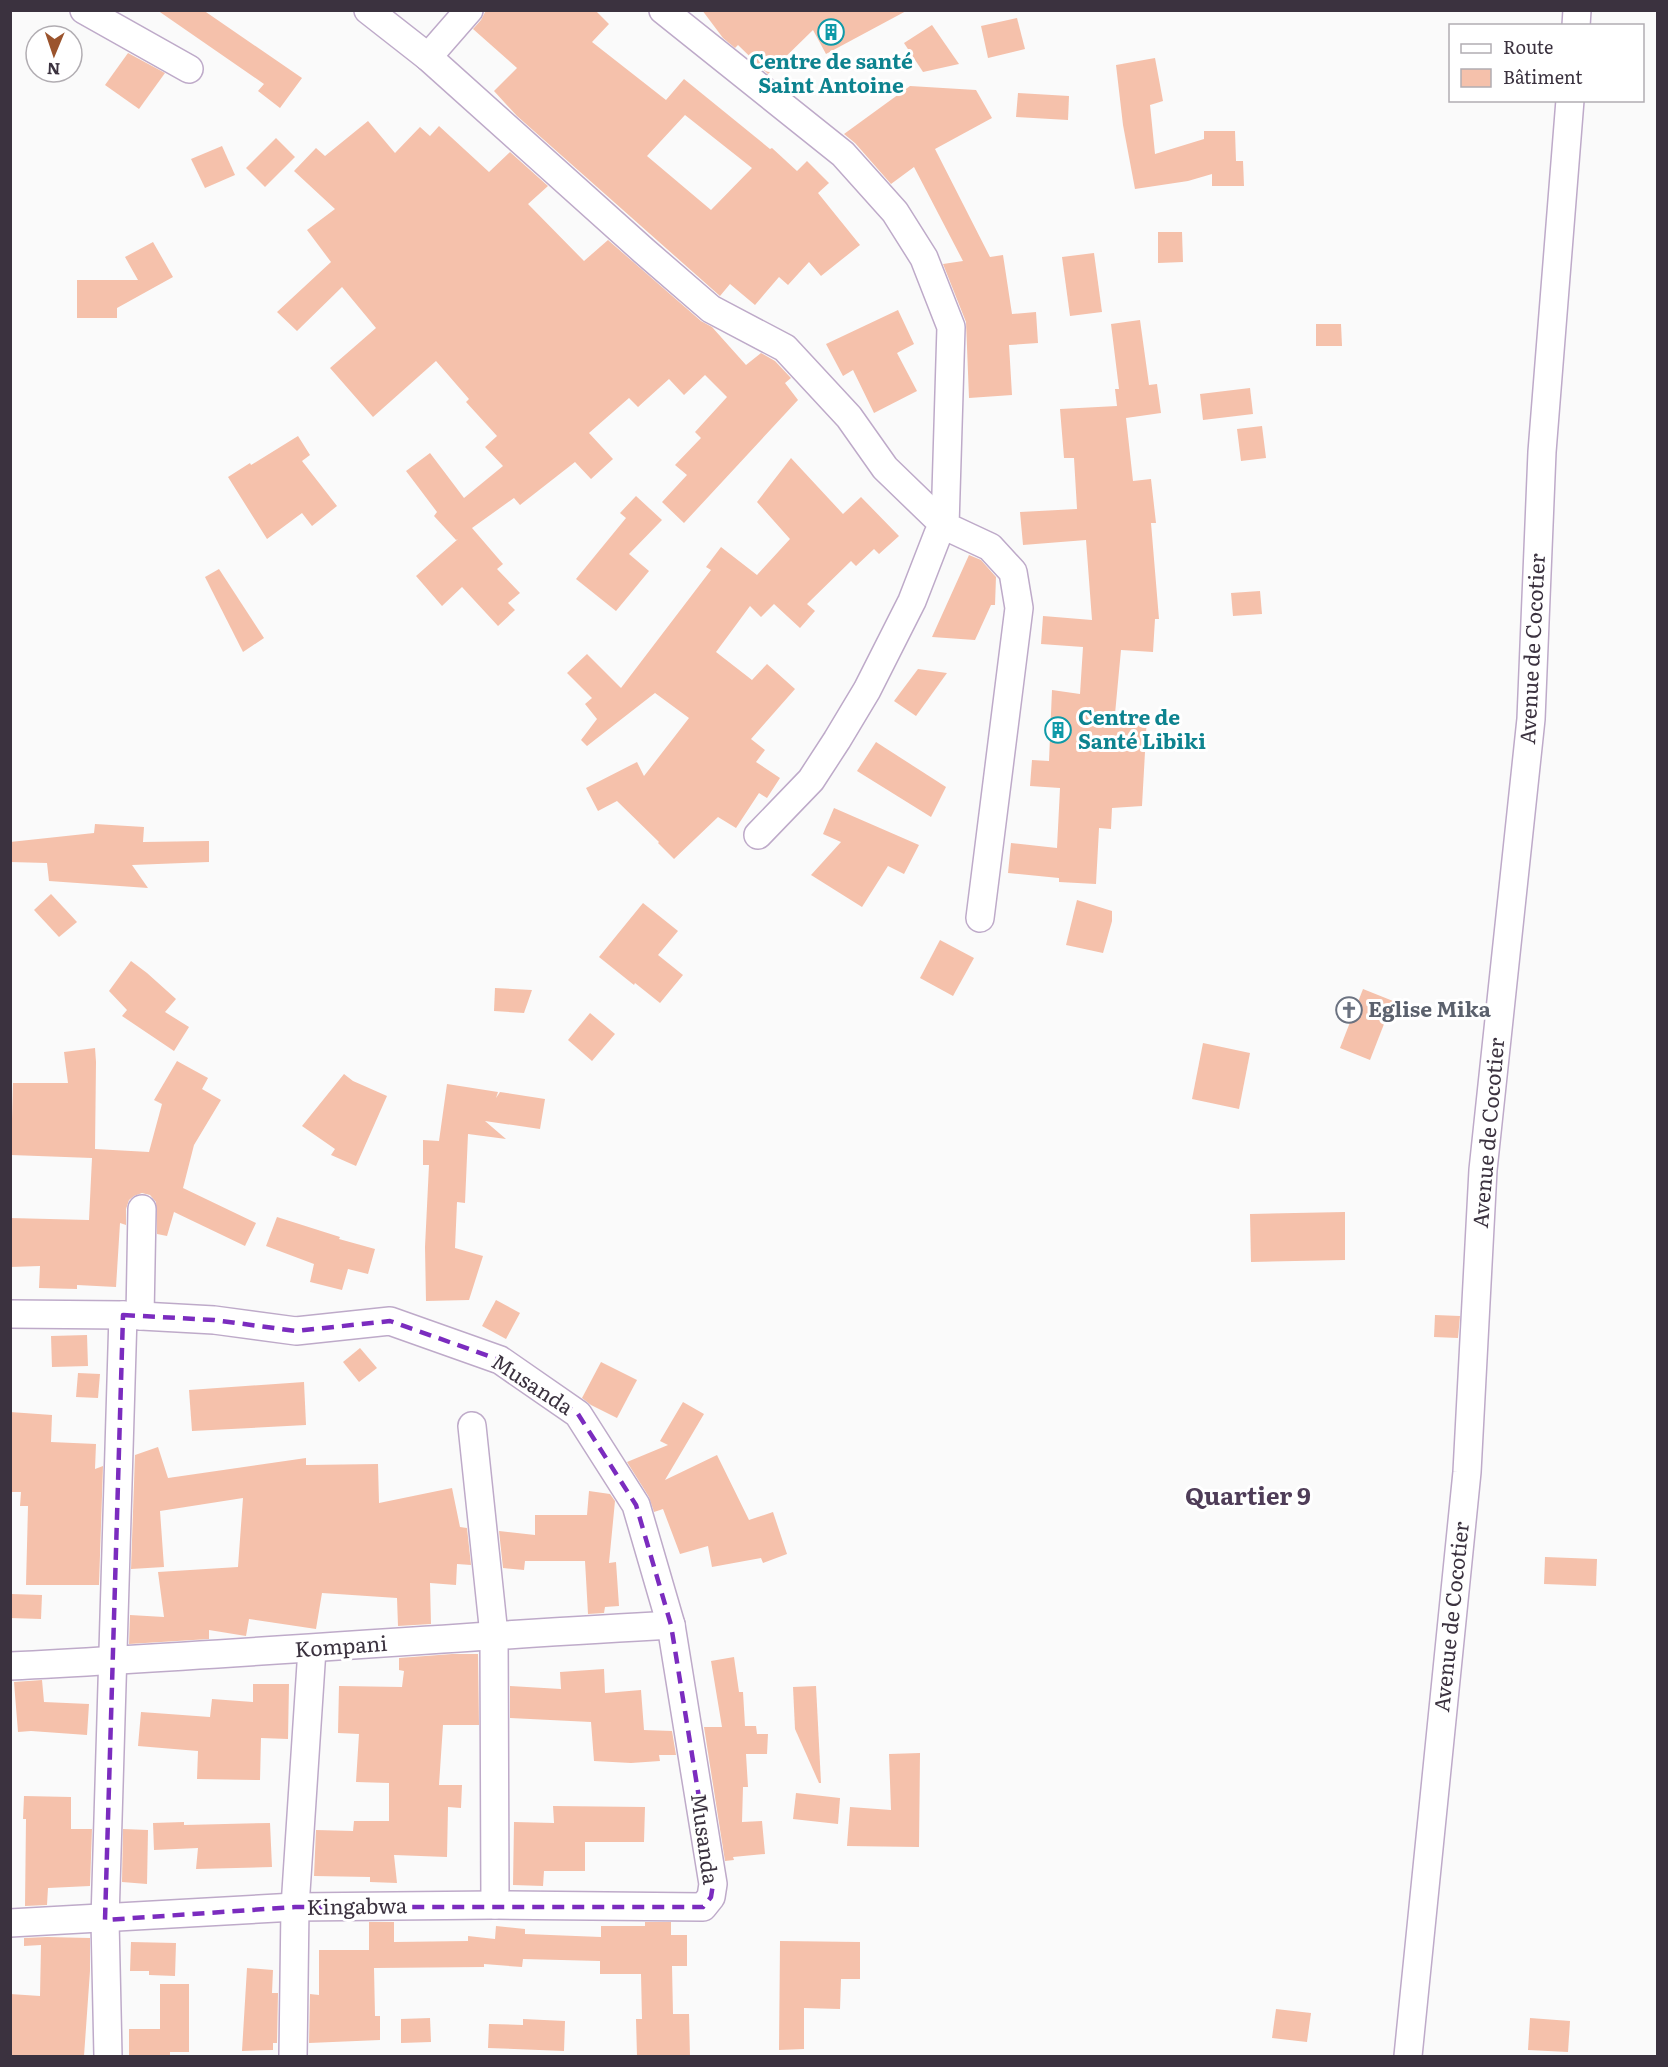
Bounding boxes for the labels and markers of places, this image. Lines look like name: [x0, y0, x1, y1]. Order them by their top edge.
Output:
building icon: Centre de santé Saint Antoine: [816, 17, 846, 47]
place label: Centre de santé Saint Antoine: [749, 44, 913, 99]
place label: Centre de Santé Libiki: [1078, 700, 1206, 755]
building icon: Centre de Santé Libiki: [1043, 715, 1073, 745]
place label: Eglise Mika: [1368, 992, 1492, 1023]
church icon: Eglise Mika: [1334, 995, 1364, 1025]

